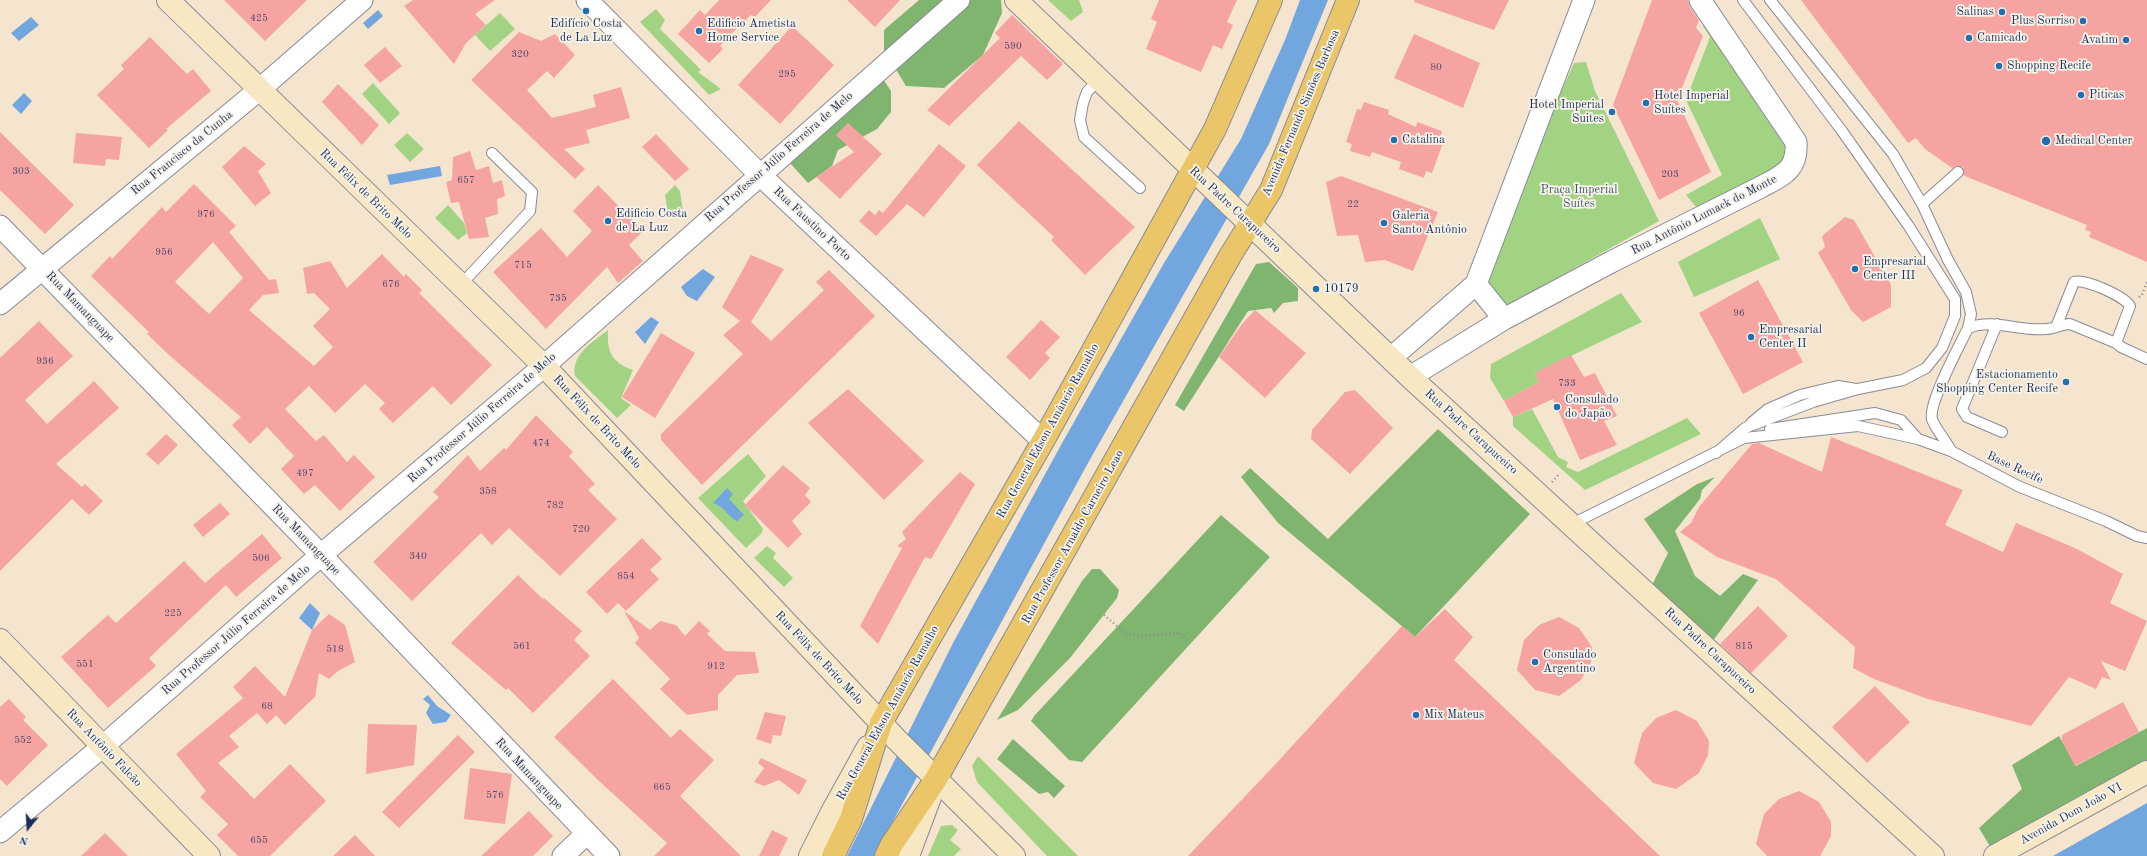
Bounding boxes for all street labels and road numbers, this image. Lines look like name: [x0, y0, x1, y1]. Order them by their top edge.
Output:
street label: Avenida Fernando Simões Barbosa: [1259, 27, 1343, 199]
street label: Rua Professor Júlio Ferreira de Melo: [702, 89, 856, 225]
street label: Rua Francisco da Cunha: [128, 107, 236, 199]
street label: Rua Félix de Brito Melo: [317, 146, 415, 242]
street label: Rua Padre Carapuceiro: [1186, 164, 1284, 256]
street label: Rua Antônio Lumack do Monte: [1629, 172, 1779, 258]
street label: Rua Faustino Porto: [770, 184, 854, 264]
street label: Rua Mamanguape: [43, 269, 117, 345]
street label: Rua General Edson Amâncio Ramalho: [994, 341, 1102, 521]
street label: Rua Professor Júlio Ferreira de Melo: [405, 350, 559, 486]
street label: Rua Félix de Brito Melo: [550, 372, 644, 472]
street label: Rua Padre Carapuceiro: [1422, 386, 1520, 478]
street label: Rua Professor Arnaldo Carneiro Leao: [1019, 448, 1127, 626]
street label: Base Recife: [1985, 449, 2045, 487]
street label: Rua Mamanguape: [269, 502, 343, 578]
street label: Rua Professor Júlio Ferreira de Melo: [159, 562, 313, 698]
street label: Rua Padre Carapuceiro: [1661, 605, 1759, 697]
street label: Rua Félix de Brito Melo: [772, 608, 866, 708]
street label: Rua General Edson Amâncio Ramalho: [834, 623, 942, 803]
street label: Rua Antônio Falcão: [63, 706, 145, 790]
street label: Rua Mamanguape: [492, 735, 566, 813]
street label: Avenida Dom João VI: [2017, 780, 2125, 848]

